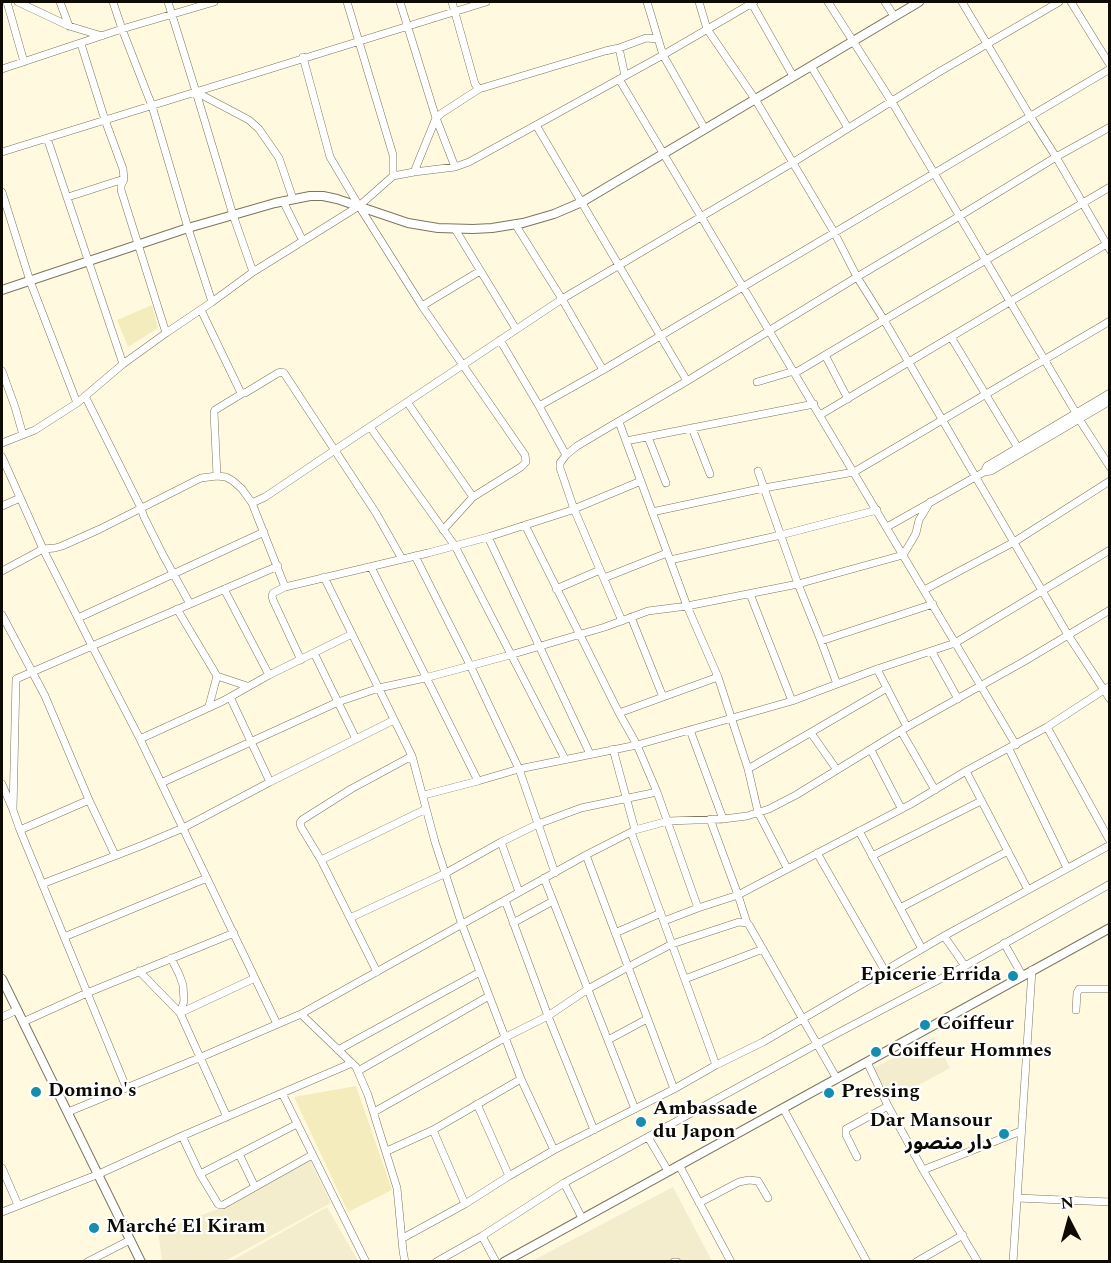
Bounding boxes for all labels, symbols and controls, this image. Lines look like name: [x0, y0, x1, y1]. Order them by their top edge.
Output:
place label: Epicerie Errida: [860, 964, 1001, 988]
marker: Epicerie Errida: [1006, 969, 1020, 983]
place label: Coiffeur: [937, 1013, 1014, 1037]
marker: Coiffeur: [918, 1018, 932, 1032]
place label: Coiffeur Hommes: [888, 1040, 1052, 1064]
marker: Coiffeur Hommes: [869, 1045, 883, 1059]
place label: Domino's: [48, 1080, 137, 1104]
place label: Pressing: [841, 1081, 920, 1105]
marker: Domino's: [29, 1085, 43, 1099]
marker: Pressing: [822, 1086, 836, 1100]
place label: Ambassade du Japon: [653, 1098, 757, 1145]
place label: Dar Mansour دار منصور: [870, 1110, 992, 1157]
marker: Ambassade du Japon: [634, 1115, 648, 1129]
marker: Dar Mansour دار منصور: [997, 1127, 1011, 1141]
text: N: [1059, 1190, 1075, 1216]
north arrow: [1039, 1191, 1099, 1251]
place label: Marché El Kiram: [106, 1216, 266, 1240]
marker: Marché El Kiram: [87, 1221, 101, 1235]

